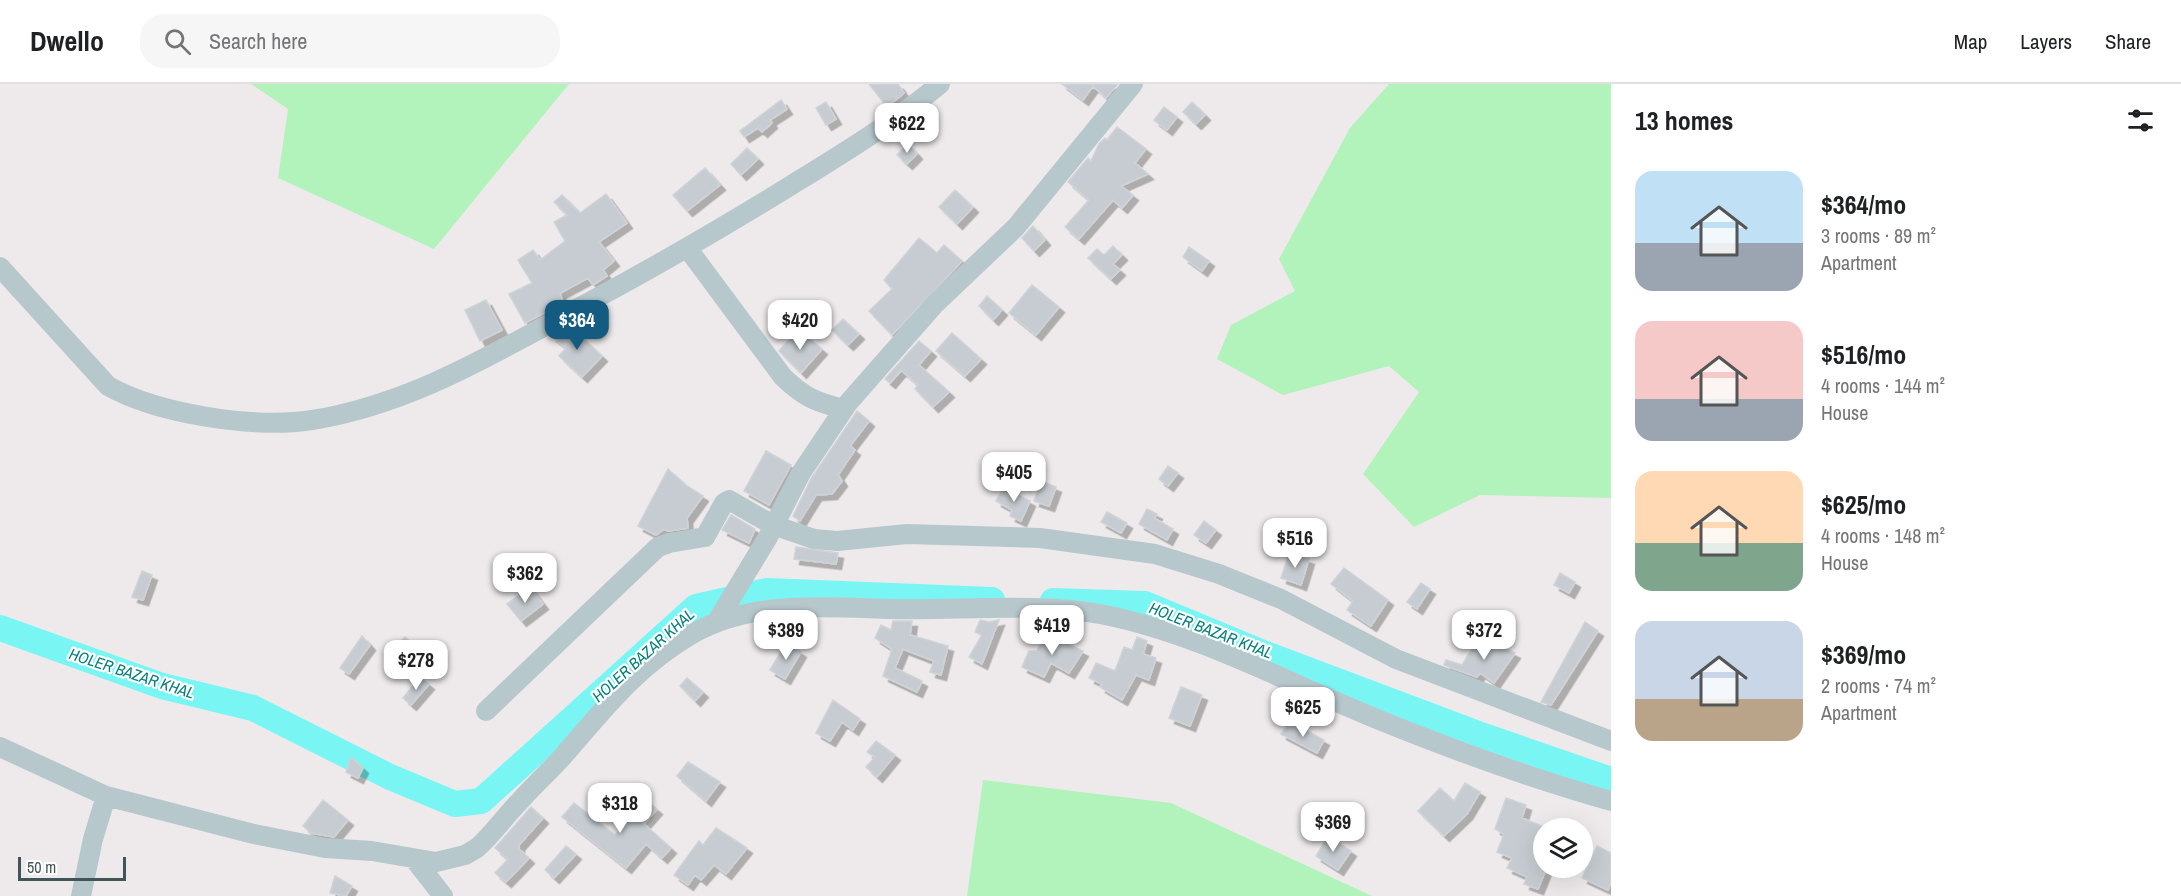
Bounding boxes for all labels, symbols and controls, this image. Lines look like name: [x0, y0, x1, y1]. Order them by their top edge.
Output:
search box: [140, 14, 560, 68]
text: Dwello: [30, 22, 104, 60]
icon: search: [161, 25, 194, 58]
text: Search here: [209, 26, 307, 56]
text: Map: [1954, 27, 1987, 56]
text: Layers: [2020, 27, 2072, 56]
text: Share: [2105, 27, 2151, 56]
pin: $622: [871, 103, 943, 154]
text: 13 homes: [1635, 103, 1733, 138]
icon: filters: [2124, 104, 2157, 137]
text: $622: [889, 109, 925, 136]
text: $364/mo: [1821, 187, 1906, 222]
icon: home: [1683, 195, 1755, 267]
text: 3 rooms · 89 m²: [1821, 222, 1936, 249]
text: Apartment: [1821, 249, 1897, 276]
pin: $364: [541, 300, 613, 351]
pin: $420: [764, 300, 836, 351]
text: $364: [559, 306, 595, 333]
text: $420: [782, 306, 818, 333]
text: $516/mo: [1821, 337, 1906, 372]
icon: home: [1683, 345, 1755, 417]
text: 4 rooms · 144 m²: [1821, 372, 1945, 399]
text: House: [1821, 399, 1868, 426]
pin: $405: [978, 452, 1050, 503]
text: $405: [996, 458, 1032, 485]
text: $625/mo: [1821, 487, 1906, 522]
icon: home: [1683, 495, 1755, 567]
pin: $516: [1259, 518, 1331, 569]
text: 4 rooms · 148 m²: [1821, 522, 1945, 549]
text: $516: [1277, 524, 1313, 551]
text: House: [1821, 549, 1868, 576]
pin: $362: [489, 553, 561, 604]
text: $362: [507, 559, 543, 586]
water label: HOLER BAZAR KHAL: [1146, 596, 1276, 664]
water label: HOLER BAZAR KHAL: [587, 603, 699, 707]
pin: $419: [1016, 605, 1088, 656]
pin: $389: [750, 610, 822, 661]
pin: $372: [1448, 610, 1520, 661]
text: $419: [1034, 611, 1070, 638]
text: $389: [768, 616, 804, 643]
text: $372: [1466, 616, 1502, 643]
text: $369/mo: [1821, 637, 1906, 672]
pin: $278: [380, 640, 452, 691]
water label: HOLER BAZAR KHAL: [67, 642, 197, 704]
icon: home: [1683, 645, 1755, 717]
text: $278: [398, 646, 434, 673]
text: 2 rooms · 74 m²: [1821, 672, 1936, 699]
pin: $625: [1267, 687, 1339, 738]
text: $625: [1285, 693, 1321, 720]
text: Apartment: [1821, 699, 1897, 726]
pin: $318: [584, 783, 656, 834]
text: $318: [602, 789, 638, 816]
pin: $369: [1297, 802, 1369, 853]
text: $369: [1315, 808, 1351, 835]
map controls: [1533, 818, 1593, 878]
button: layers: [1533, 818, 1593, 878]
scale bar: [18, 854, 126, 882]
text: 50 m: [27, 856, 56, 878]

